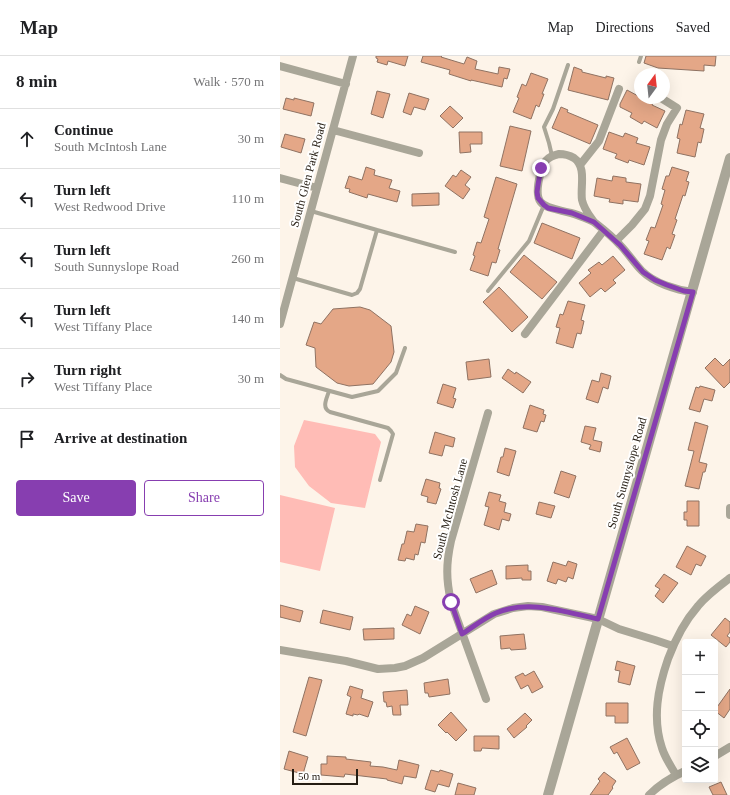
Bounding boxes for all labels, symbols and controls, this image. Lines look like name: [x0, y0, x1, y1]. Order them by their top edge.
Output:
text: Map: [20, 17, 58, 38]
text: Map: [548, 20, 573, 35]
text: Directions: [595, 20, 654, 35]
text: Saved: [676, 20, 710, 35]
north arrow: [634, 68, 670, 104]
text: 8 min: [16, 72, 57, 91]
text: Walk · 570 m: [193, 74, 264, 89]
street label: South Glen Park Road: [287, 121, 329, 229]
text: Continue: [54, 122, 113, 138]
icon: ahead: [16, 128, 38, 150]
text: 30 m: [238, 131, 264, 146]
text: South McIntosh Lane: [54, 139, 167, 154]
route end: [532, 159, 550, 177]
text: Turn left: [54, 182, 111, 198]
icon: left: [16, 188, 38, 210]
text: 110 m: [232, 191, 264, 206]
text: West Redwood Drive: [54, 199, 166, 214]
text: Turn left: [54, 242, 111, 258]
icon: left: [16, 248, 38, 270]
text: 260 m: [231, 251, 264, 266]
text: South Sunnyslope Road: [54, 259, 179, 274]
text: Turn left: [54, 302, 111, 318]
icon: left: [16, 308, 38, 330]
text: 140 m: [231, 311, 264, 326]
text: West Tiffany Place: [54, 319, 152, 334]
text: Turn right: [54, 362, 121, 378]
icon: right: [16, 368, 38, 390]
text: 30 m: [238, 371, 264, 386]
text: West Tiffany Place: [54, 379, 152, 394]
street label: South Sunnyslope Road: [604, 416, 650, 530]
icon: arrive: [16, 428, 38, 450]
text: Arrive at destination: [54, 430, 187, 446]
street label: South McIntosh Lane: [430, 457, 470, 561]
button: Save: [16, 480, 136, 516]
button: Share: [144, 480, 264, 516]
route start: [442, 593, 460, 611]
map controls: [682, 639, 718, 783]
button: +: [682, 639, 718, 675]
button: −: [682, 675, 718, 711]
button: locate: [682, 711, 718, 747]
button: layers: [682, 747, 718, 783]
scale bar: [292, 767, 358, 786]
text: 50 m: [298, 770, 320, 782]

